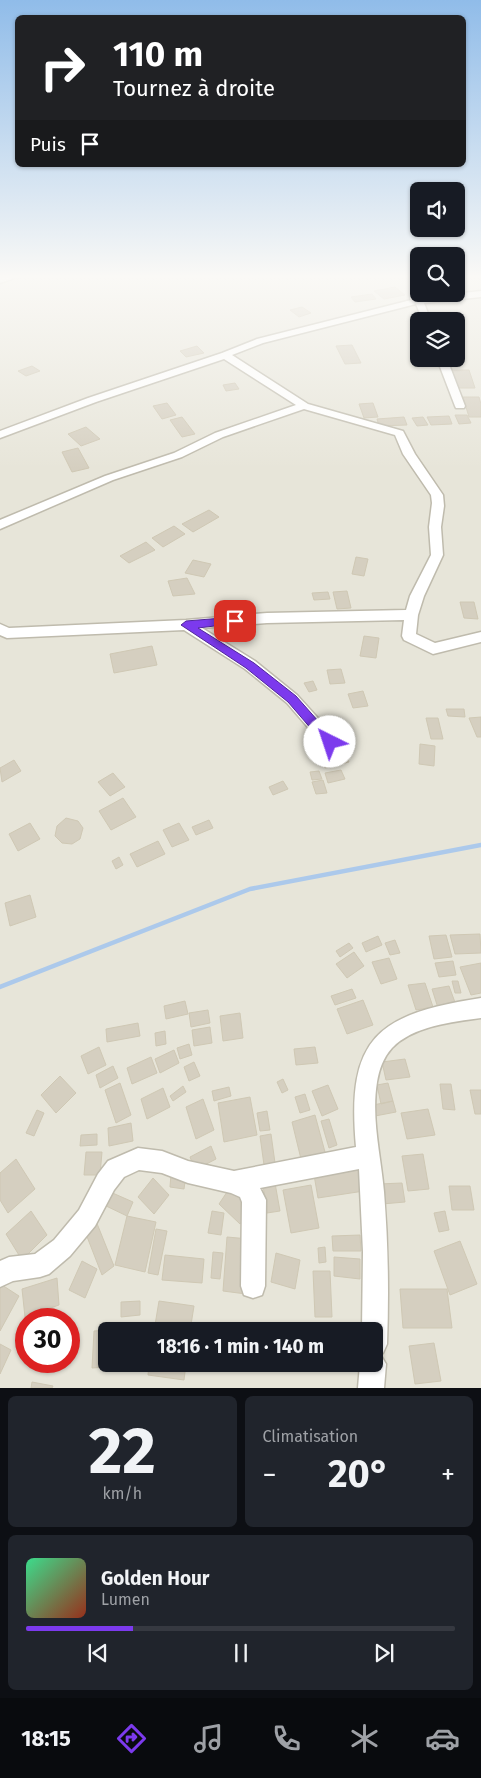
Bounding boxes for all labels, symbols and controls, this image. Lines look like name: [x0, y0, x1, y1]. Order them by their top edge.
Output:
text: 110 m: [113, 33, 203, 75]
icon: right: [30, 35, 95, 100]
text: Tournez à droite: [113, 75, 275, 102]
icon: arrive: [76, 130, 104, 158]
text: Puis: [30, 133, 66, 156]
map controls: [410, 182, 465, 367]
button: sound: [410, 182, 465, 237]
button: search: [410, 247, 465, 302]
button: layers: [410, 312, 465, 367]
pin: [214, 600, 256, 642]
icon: arrive: [221, 607, 249, 635]
position arrow: [303, 715, 355, 767]
speed limit sign: 30: [15, 1308, 80, 1373]
text: 18:16 · 1 min · 140 m: [157, 1335, 324, 1358]
text: 22: [89, 1412, 156, 1490]
text: Climatisation: [263, 1427, 358, 1446]
text: 20°: [328, 1451, 390, 1497]
text: −: [263, 1458, 277, 1491]
text: +: [441, 1458, 455, 1491]
text: km/h: [102, 1484, 142, 1503]
text: Golden Hour: [101, 1567, 210, 1590]
text: Lumen: [101, 1590, 150, 1609]
icon: previous: [84, 1639, 112, 1667]
icon: pause: [227, 1639, 255, 1667]
icon: next: [370, 1639, 398, 1667]
icon: directions: [114, 1721, 149, 1756]
icon: music: [191, 1721, 226, 1756]
icon: phone: [269, 1721, 304, 1756]
icon: climate: [347, 1721, 382, 1756]
icon: car: [425, 1721, 460, 1756]
text: 18:15: [21, 1725, 71, 1752]

